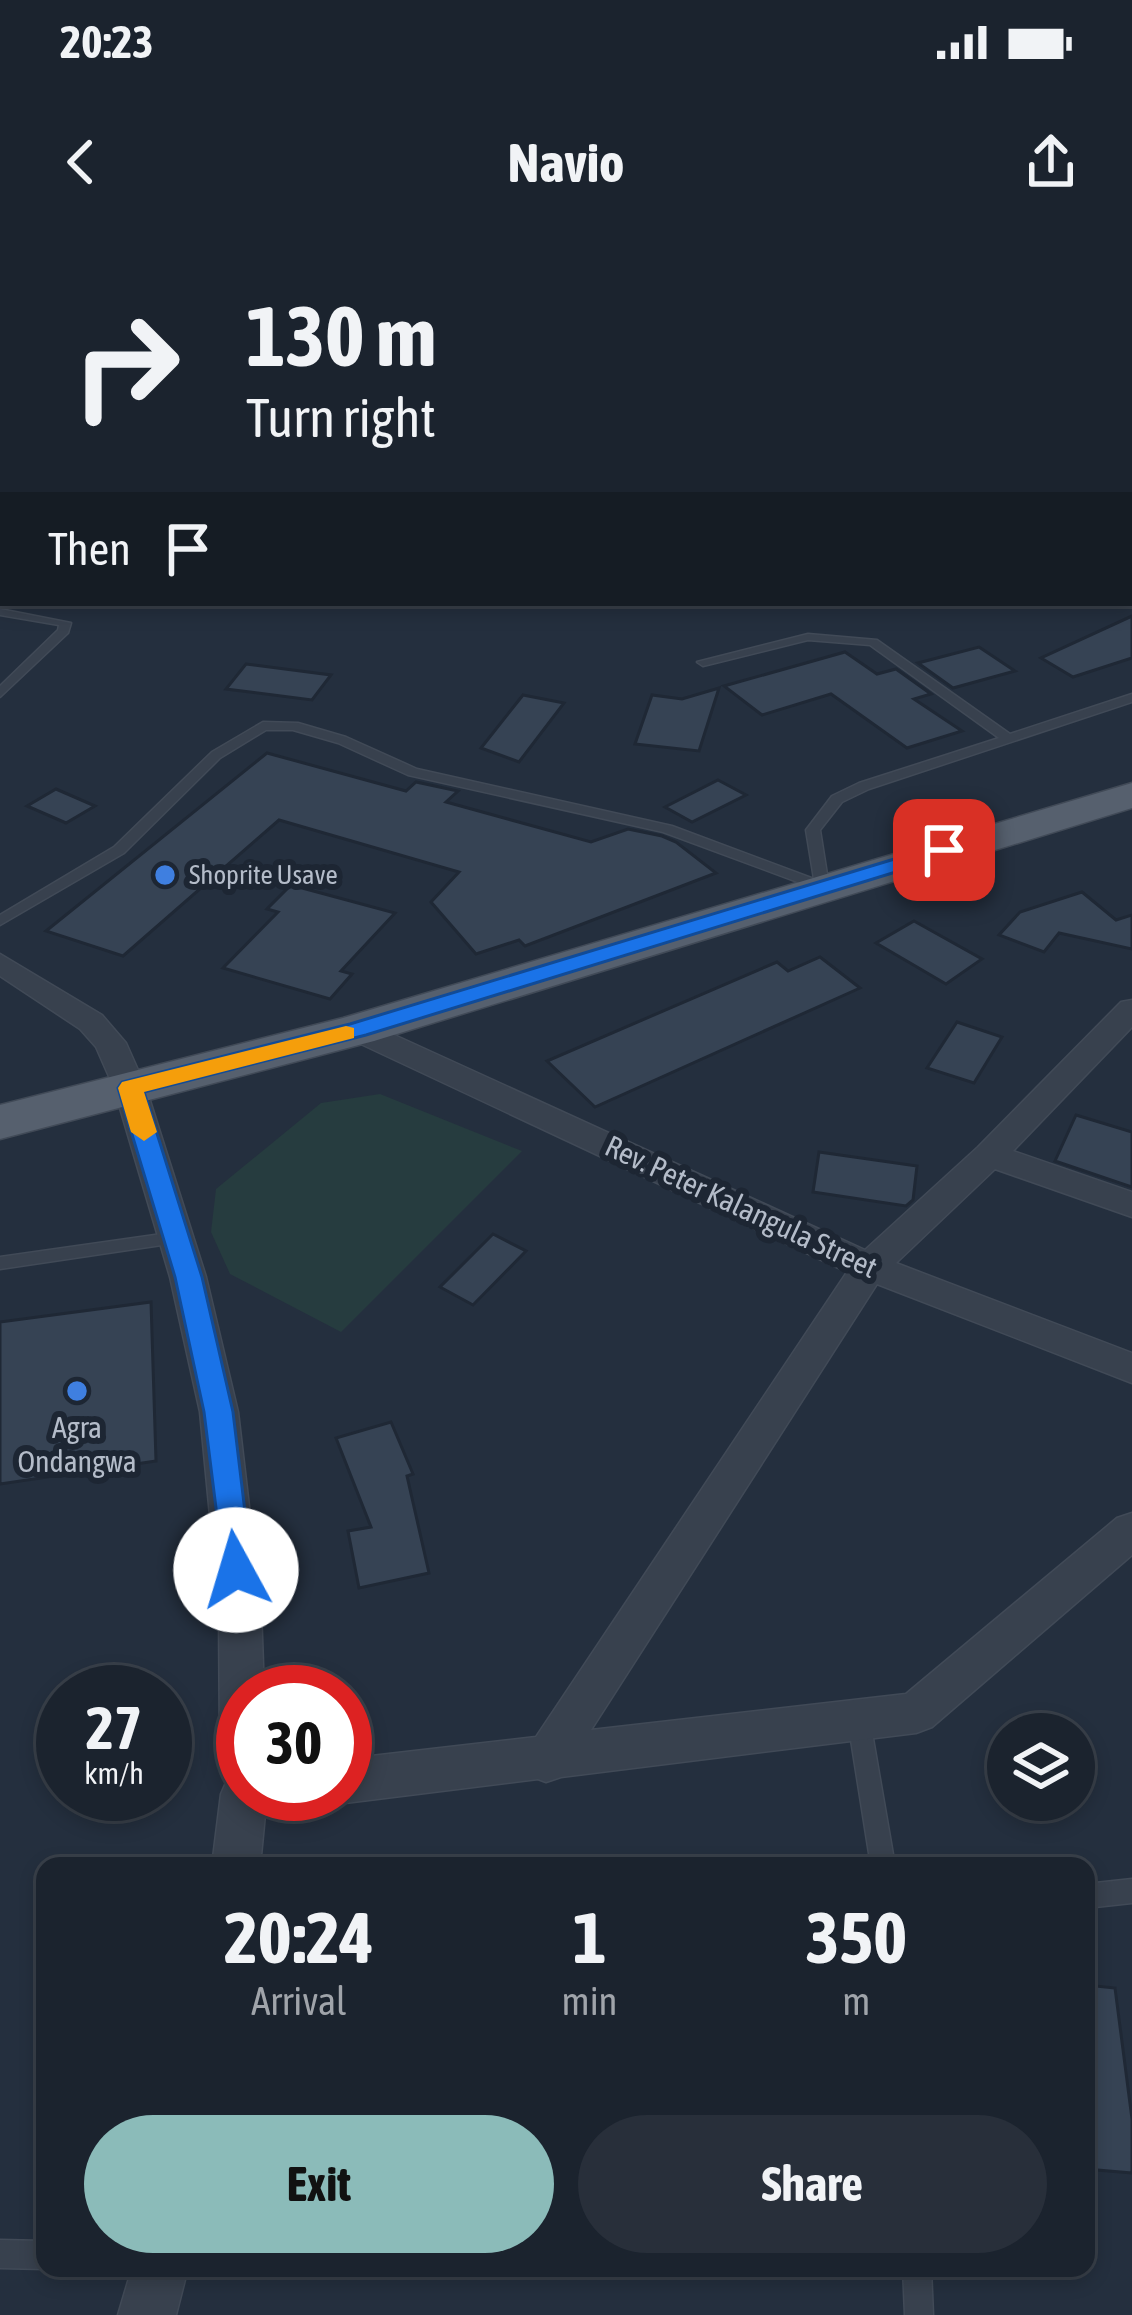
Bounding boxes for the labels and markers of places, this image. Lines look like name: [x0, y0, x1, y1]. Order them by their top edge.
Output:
pin: [893, 799, 995, 901]
place label: Shoprite Usave: [189, 859, 338, 890]
marker: Shoprite Usave: [152, 862, 178, 888]
marker: Agra Ondangwa: [64, 1378, 90, 1404]
place label: Agra Ondangwa: [17, 1410, 137, 1478]

